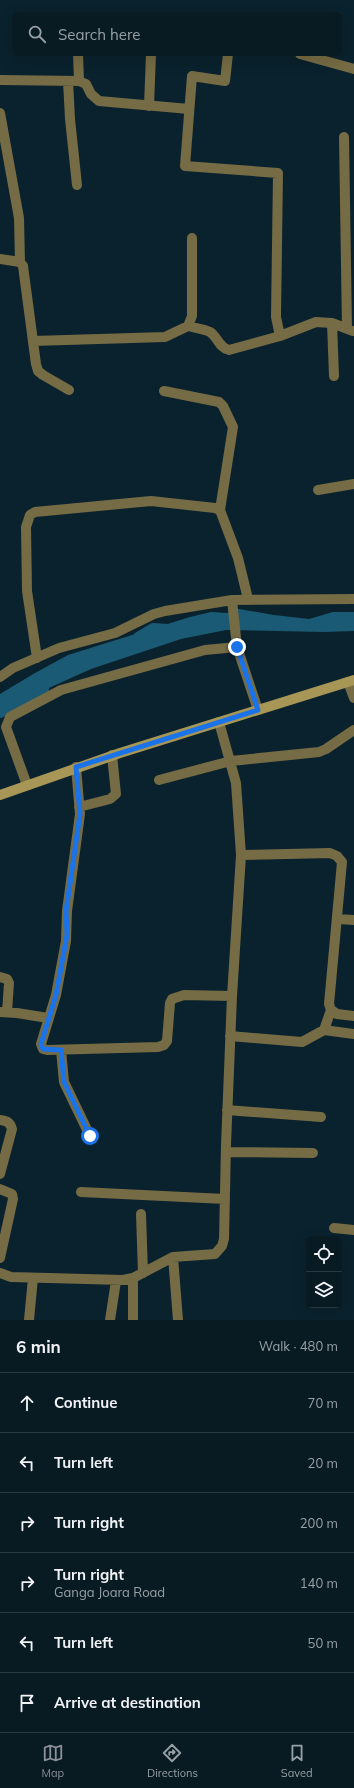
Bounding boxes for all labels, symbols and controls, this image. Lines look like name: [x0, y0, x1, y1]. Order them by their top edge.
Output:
search box: [12, 12, 342, 56]
icon: search: [26, 23, 48, 45]
text: Search here: [58, 25, 140, 44]
route end: [228, 638, 246, 656]
route start: [81, 1127, 99, 1145]
map controls: [306, 1236, 342, 1308]
button: locate: [306, 1236, 342, 1272]
button: layers: [306, 1272, 342, 1308]
text: 6 min: [16, 1336, 61, 1357]
text: Walk · 480 m: [259, 1338, 338, 1354]
icon: ahead: [16, 1392, 38, 1414]
text: Continue: [54, 1393, 117, 1412]
text: 70 m: [308, 1395, 338, 1411]
icon: left: [16, 1452, 38, 1474]
text: Turn left: [54, 1453, 113, 1472]
text: 20 m: [308, 1455, 338, 1471]
icon: right: [16, 1512, 38, 1534]
text: Turn right: [54, 1513, 124, 1532]
text: 200 m: [300, 1515, 338, 1531]
text: Turn right: [54, 1565, 124, 1584]
icon: right: [16, 1572, 38, 1594]
text: 140 m: [300, 1575, 338, 1591]
text: Ganga Joara Road: [54, 1584, 165, 1600]
icon: left: [16, 1632, 38, 1654]
text: Turn left: [54, 1633, 113, 1652]
text: 50 m: [308, 1635, 338, 1651]
icon: arrive: [16, 1692, 38, 1714]
text: Arrive at destination: [54, 1693, 201, 1712]
tab: Map: [41, 1742, 64, 1780]
tab: Directions: [147, 1742, 198, 1780]
tab: Saved: [281, 1742, 313, 1780]

